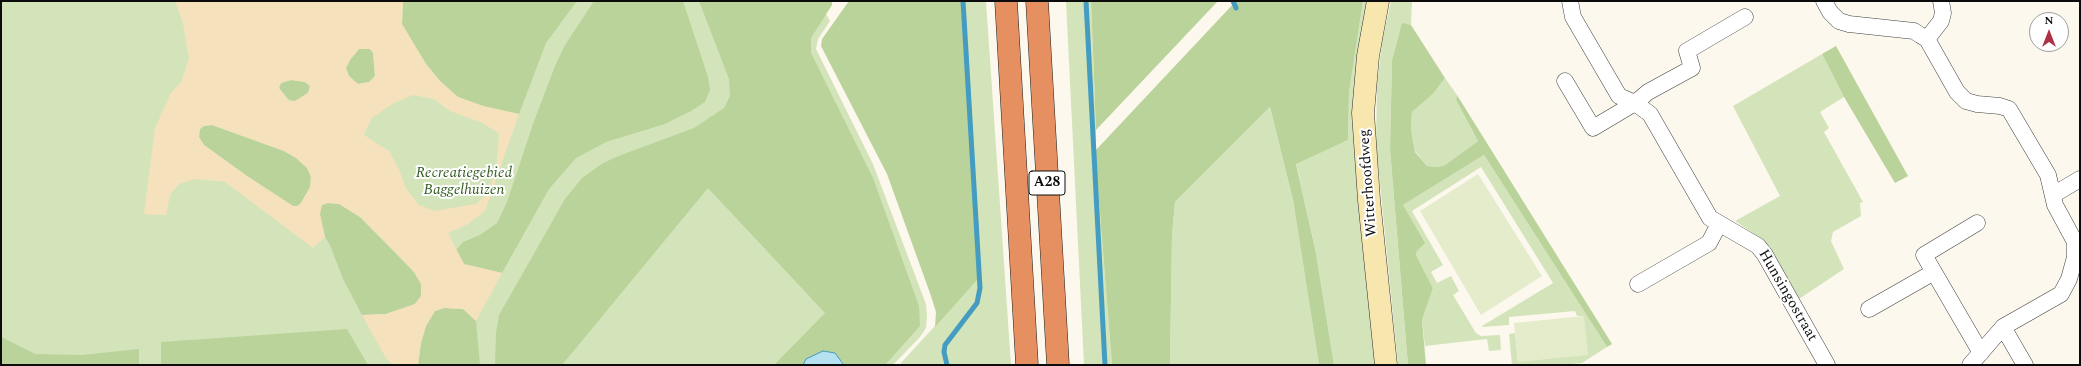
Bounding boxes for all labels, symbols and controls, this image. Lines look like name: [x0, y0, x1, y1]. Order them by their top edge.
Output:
north arrow: [2029, 12, 2069, 52]
text: N: [2045, 12, 2053, 29]
street label: Witterhoofdweg: [1356, 128, 1382, 238]
park label: Recreatiegebied Baggelhuizen: [416, 165, 512, 200]
road number: A28: [1029, 171, 1065, 195]
street label: Hunsingostraat: [1753, 247, 1821, 345]

